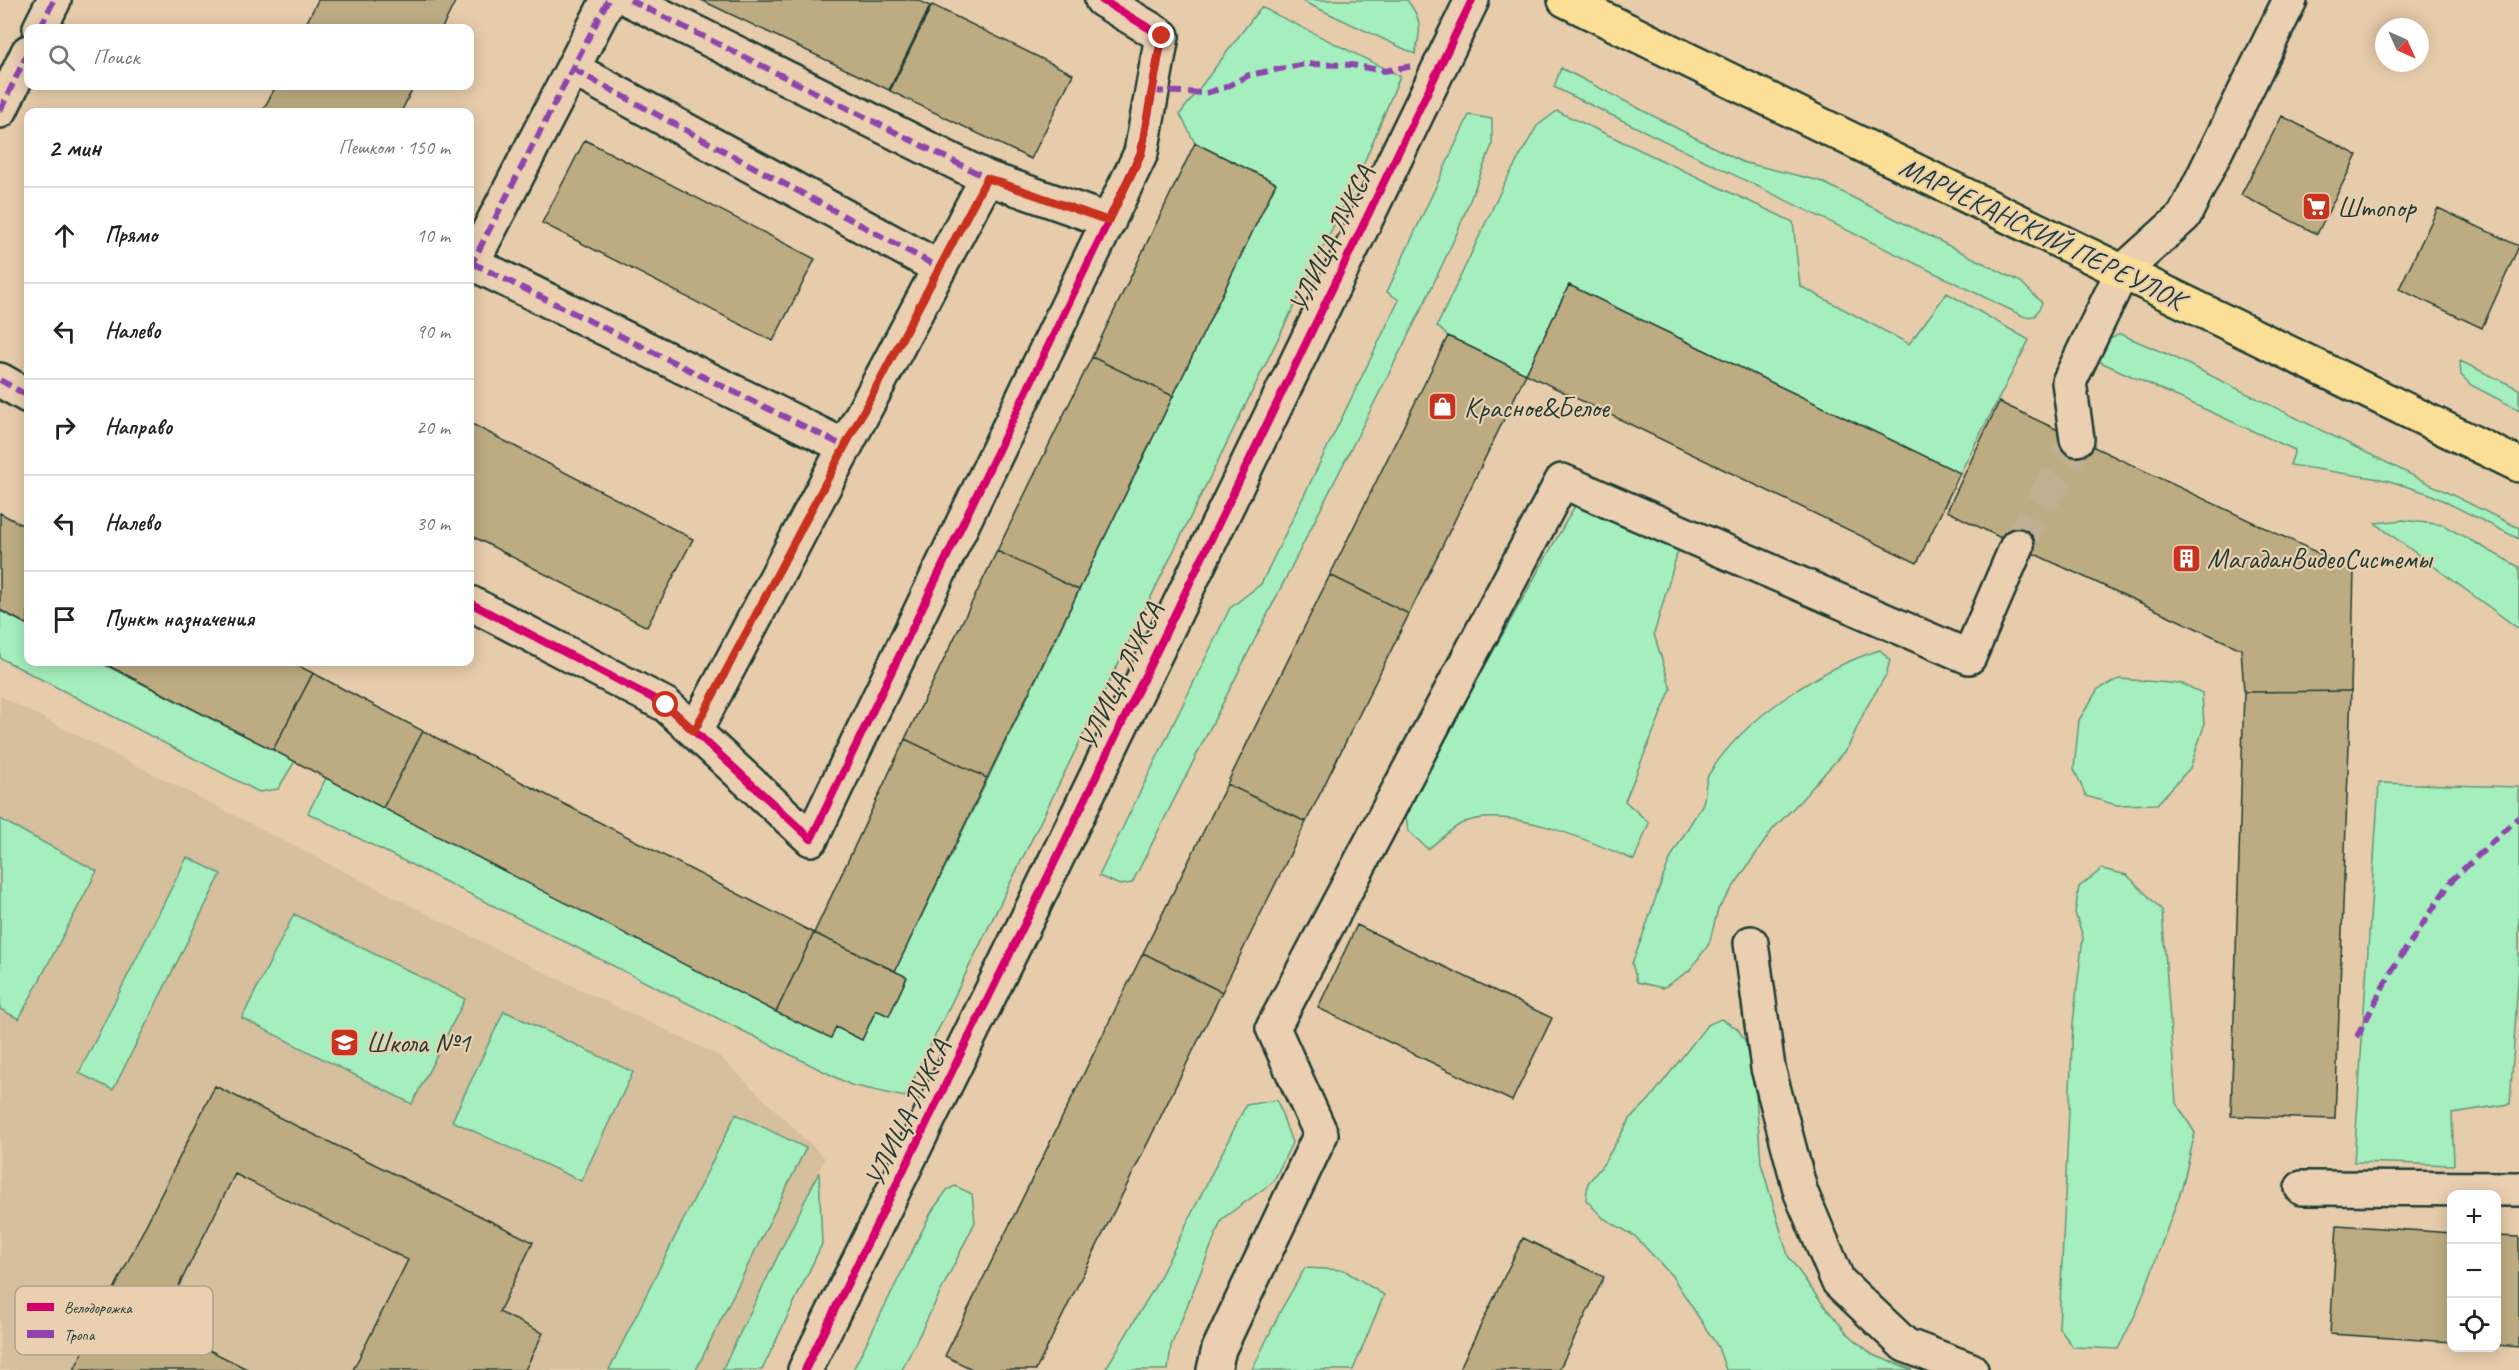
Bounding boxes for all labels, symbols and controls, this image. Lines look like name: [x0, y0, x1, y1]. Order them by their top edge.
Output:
north arrow: [2375, 18, 2429, 72]
route end: [1148, 22, 1174, 48]
search box: [24, 24, 474, 90]
icon: search: [45, 41, 78, 74]
text: Поиск: [93, 43, 139, 71]
text: 2 мин: [48, 131, 101, 164]
text: Пешком · 150 m: [338, 135, 450, 160]
street label: МАРЧЕКАНСКИЙ ПЕРЕУЛОК: [1894, 149, 2195, 320]
street label: УЛИЦА ЛУКСА: [1280, 159, 1382, 318]
place label: Штопор: [2337, 190, 2418, 225]
supermarket icon: Штопор: [2300, 191, 2332, 223]
icon: ahead: [48, 219, 81, 252]
text: Прямо: [105, 221, 157, 249]
text: 10 m: [416, 223, 450, 248]
icon: left: [48, 315, 81, 348]
text: Налево: [105, 317, 161, 345]
text: 90 m: [416, 319, 450, 344]
place label: Красное&Белое: [1464, 390, 1611, 425]
shop icon: Красное&Белое: [1427, 391, 1459, 423]
icon: right: [48, 411, 81, 444]
text: Направо: [105, 413, 172, 441]
text: 20 m: [416, 415, 450, 440]
icon: left: [48, 507, 81, 540]
text: Налево: [105, 509, 161, 537]
text: 30 m: [416, 511, 450, 536]
place label: МагаданВидеоСистемы: [2207, 541, 2434, 576]
building icon: МагаданВидеоСистемы: [2170, 542, 2202, 574]
street label: УЛИЦА ЛУКСА: [1069, 596, 1171, 755]
icon: arrive: [48, 603, 81, 636]
text: Пункт назначения: [105, 605, 254, 633]
route start: [652, 691, 678, 717]
place label: Школа №1: [366, 1025, 472, 1060]
school or university icon: Школа №1: [329, 1026, 361, 1058]
street label: УЛИЦА ЛУКСА: [856, 1033, 958, 1192]
map controls: [2447, 1190, 2501, 1352]
button: +: [2447, 1190, 2501, 1244]
button: −: [2447, 1244, 2501, 1298]
legend: [15, 1286, 213, 1355]
text: Велодорожка: [64, 1298, 133, 1318]
button: locate: [2447, 1298, 2501, 1352]
text: Тропа: [64, 1325, 96, 1345]

